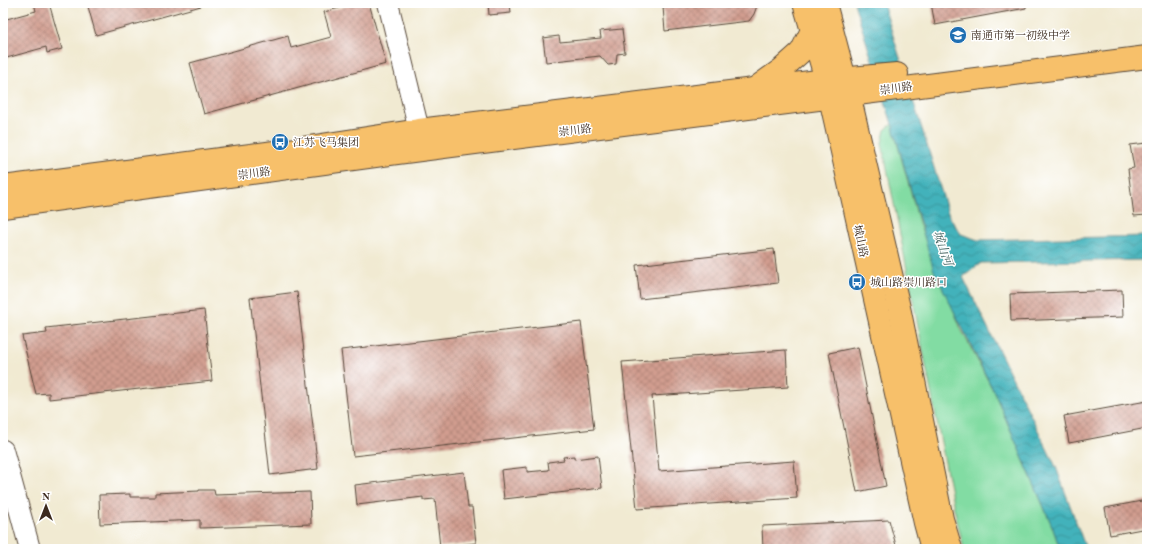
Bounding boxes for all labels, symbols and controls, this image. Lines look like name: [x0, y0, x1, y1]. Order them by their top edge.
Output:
school or university icon: 南通市第一初级中学: [948, 25, 968, 45]
place label: 南通市第一初级中学: [971, 29, 1070, 42]
street label: 崇川路: [879, 80, 913, 97]
street label: 崇川路: [558, 122, 592, 139]
bus stop icon: 江苏飞马集团: [270, 132, 290, 152]
place label: 江苏飞马集团: [293, 136, 359, 149]
street label: 崇川路: [237, 165, 271, 182]
street label: 城山路: [851, 224, 870, 259]
water label: 城山河: [931, 229, 955, 269]
bus stop icon: 城山路崇川路口: [847, 272, 867, 292]
place label: 城山路崇川路口: [870, 276, 947, 289]
north arrow: [26, 486, 66, 526]
text: N: [42, 492, 51, 503]

